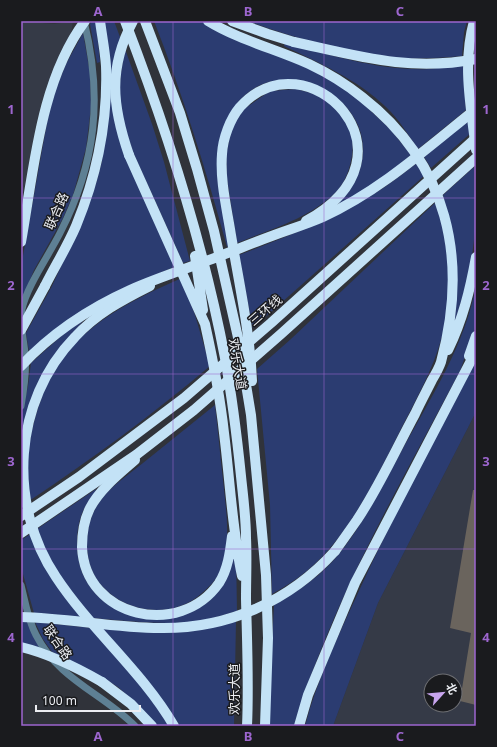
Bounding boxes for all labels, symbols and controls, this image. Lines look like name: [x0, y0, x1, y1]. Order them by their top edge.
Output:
text: A: [94, 2, 103, 20]
text: B: [244, 2, 252, 20]
text: C: [396, 2, 404, 20]
text: 1: [7, 100, 15, 118]
text: 1: [482, 100, 490, 118]
street label: 联合路: [40, 190, 72, 232]
text: 2: [7, 276, 15, 294]
text: 2: [482, 276, 490, 294]
street label: 三环线: [244, 290, 286, 330]
street label: 欢乐大道: [225, 337, 251, 391]
text: 3: [7, 452, 15, 470]
text: 3: [482, 452, 490, 470]
street label: 联合路: [39, 621, 77, 663]
text: 4: [7, 628, 15, 646]
text: 4: [482, 628, 490, 646]
street label: 欢乐大道: [225, 663, 243, 715]
north arrow: [423, 673, 463, 713]
text: 北: [443, 680, 462, 697]
scale bar: [36, 687, 140, 713]
text: 100 m: [42, 692, 77, 709]
text: A: [94, 727, 103, 745]
text: B: [244, 727, 252, 745]
text: C: [396, 727, 404, 745]

